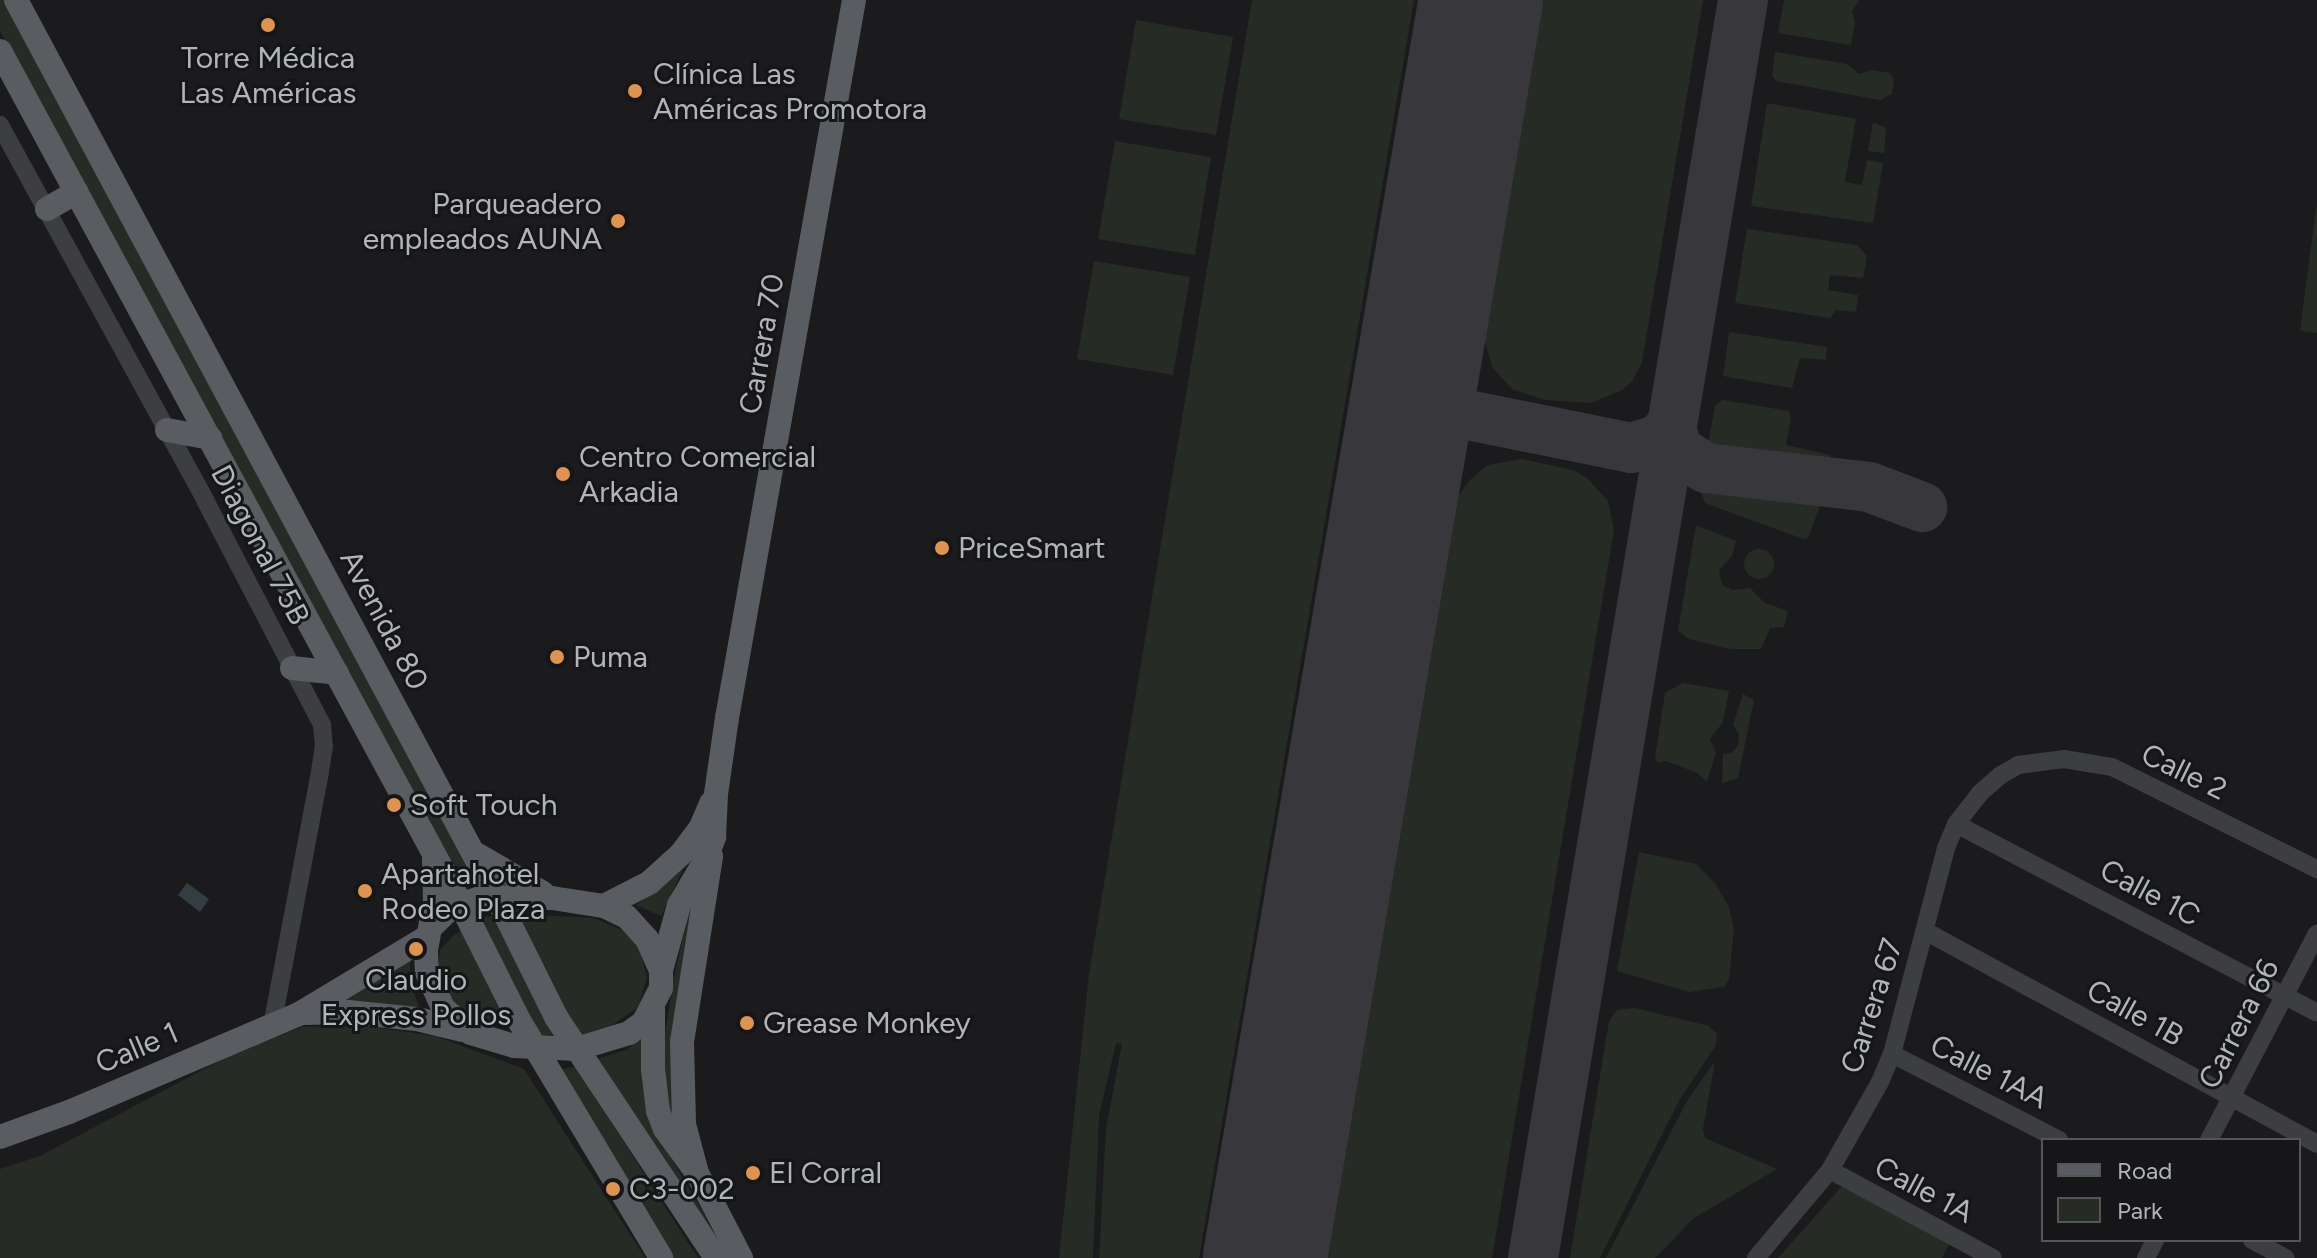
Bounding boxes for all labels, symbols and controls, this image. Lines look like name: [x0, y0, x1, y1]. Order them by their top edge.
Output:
marker: Torre Médica Las Américas: [257, 14, 279, 36]
place label: Torre Médica Las Américas: [179, 40, 357, 110]
place label: Clínica Las Américas Promotora: [653, 56, 927, 126]
marker: Clínica Las Américas Promotora: [624, 80, 646, 102]
place label: Parqueadero empleados AUNA: [363, 186, 602, 256]
marker: Parqueadero empleados AUNA: [609, 212, 627, 230]
street label: Carrera 70: [732, 271, 792, 417]
place label: Centro Comercial Arkadia: [579, 439, 816, 510]
street label: Diagonal 75B: [203, 459, 317, 631]
marker: Centro Comercial Arkadia: [554, 465, 572, 483]
place label: PriceSmart: [958, 530, 1106, 566]
marker: PriceSmart: [933, 539, 951, 557]
street label: Avenida 80: [332, 544, 436, 696]
place label: Puma: [573, 639, 648, 675]
marker: Puma: [548, 648, 566, 666]
street label: Calle 2: [2135, 736, 2233, 808]
place label: Soft Touch: [410, 787, 557, 823]
marker: Soft Touch: [385, 796, 403, 814]
street label: Calle 1C: [2094, 852, 2206, 934]
place label: Apartahotel Rodeo Plaza: [381, 856, 545, 926]
marker: Apartahotel Rodeo Plaza: [356, 882, 374, 900]
street label: Carrera 67: [1833, 934, 1911, 1078]
marker: Claudio Express Pollos: [407, 940, 425, 958]
street label: Carrera 66: [2191, 953, 2287, 1095]
place label: Claudio Express Pollos: [321, 962, 511, 1032]
street label: Calle 1B: [2081, 972, 2189, 1054]
place label: Grease Monkey: [763, 1005, 971, 1041]
marker: Grease Monkey: [738, 1014, 756, 1032]
street label: Calle 1: [90, 1015, 184, 1081]
street label: Calle 1AA: [1924, 1027, 2054, 1117]
legend: [2041, 1138, 2301, 1242]
street label: Calle 1A: [1868, 1149, 1980, 1231]
place label: El Corral: [769, 1155, 882, 1191]
text: Road: [2117, 1156, 2172, 1185]
marker: El Corral: [744, 1164, 762, 1182]
place label: C3-002: [629, 1171, 735, 1207]
marker: C3-002: [604, 1180, 622, 1198]
text: Park: [2117, 1196, 2163, 1225]

